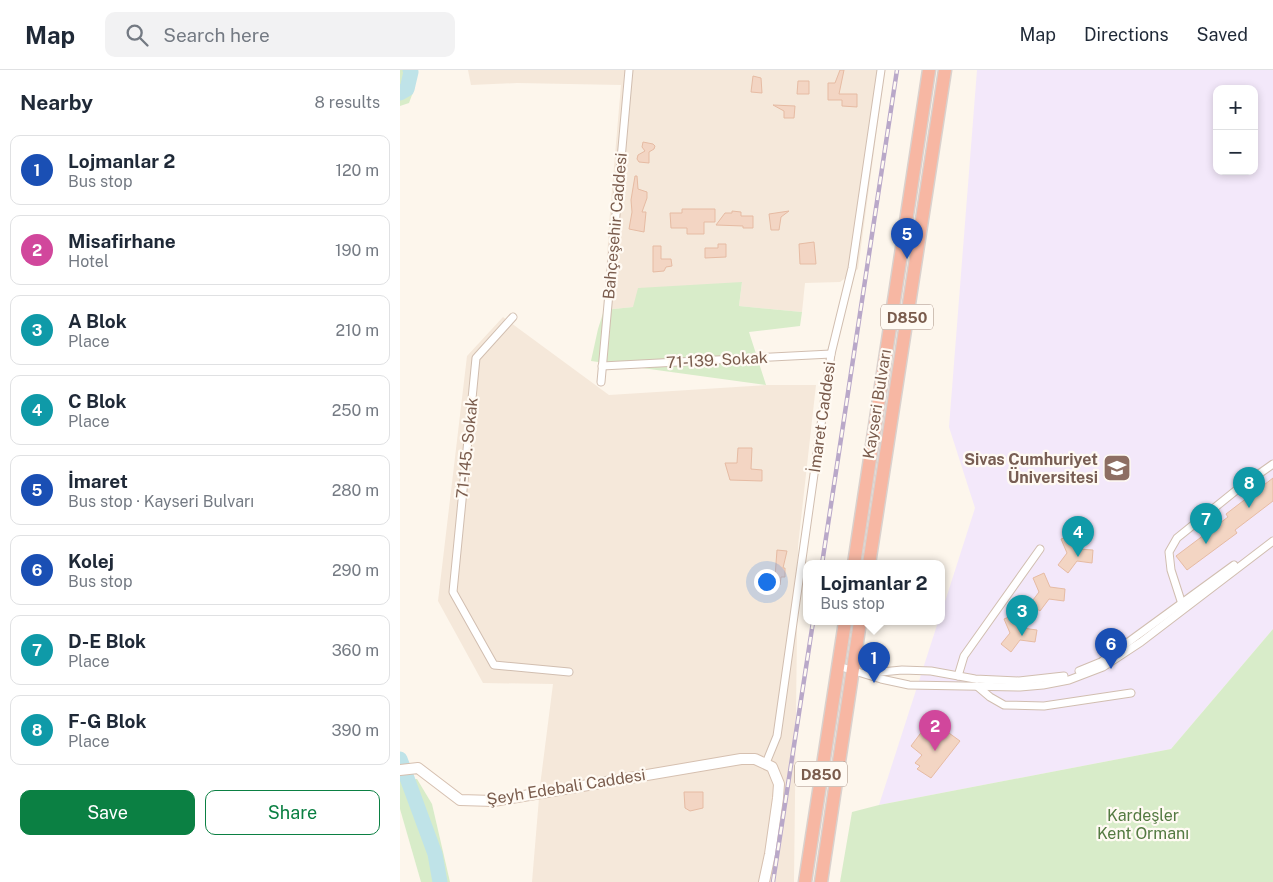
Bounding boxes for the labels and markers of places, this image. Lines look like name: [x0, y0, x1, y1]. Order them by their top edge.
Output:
pin: 5: [891, 218, 923, 259]
place label: Sivas Cumhuriyet Üniversitesi: [964, 450, 1098, 487]
school or university icon: Sivas Cumhuriyet Üniversitesi: [1102, 453, 1132, 483]
pin: 8: [1233, 467, 1265, 508]
pin: 7: [1190, 503, 1222, 544]
pin: 4: [1062, 516, 1094, 557]
pin: 3: [1006, 595, 1038, 636]
pin: 6: [1095, 628, 1127, 669]
pin: 1: [858, 642, 890, 683]
pin: 2: [919, 710, 951, 751]

